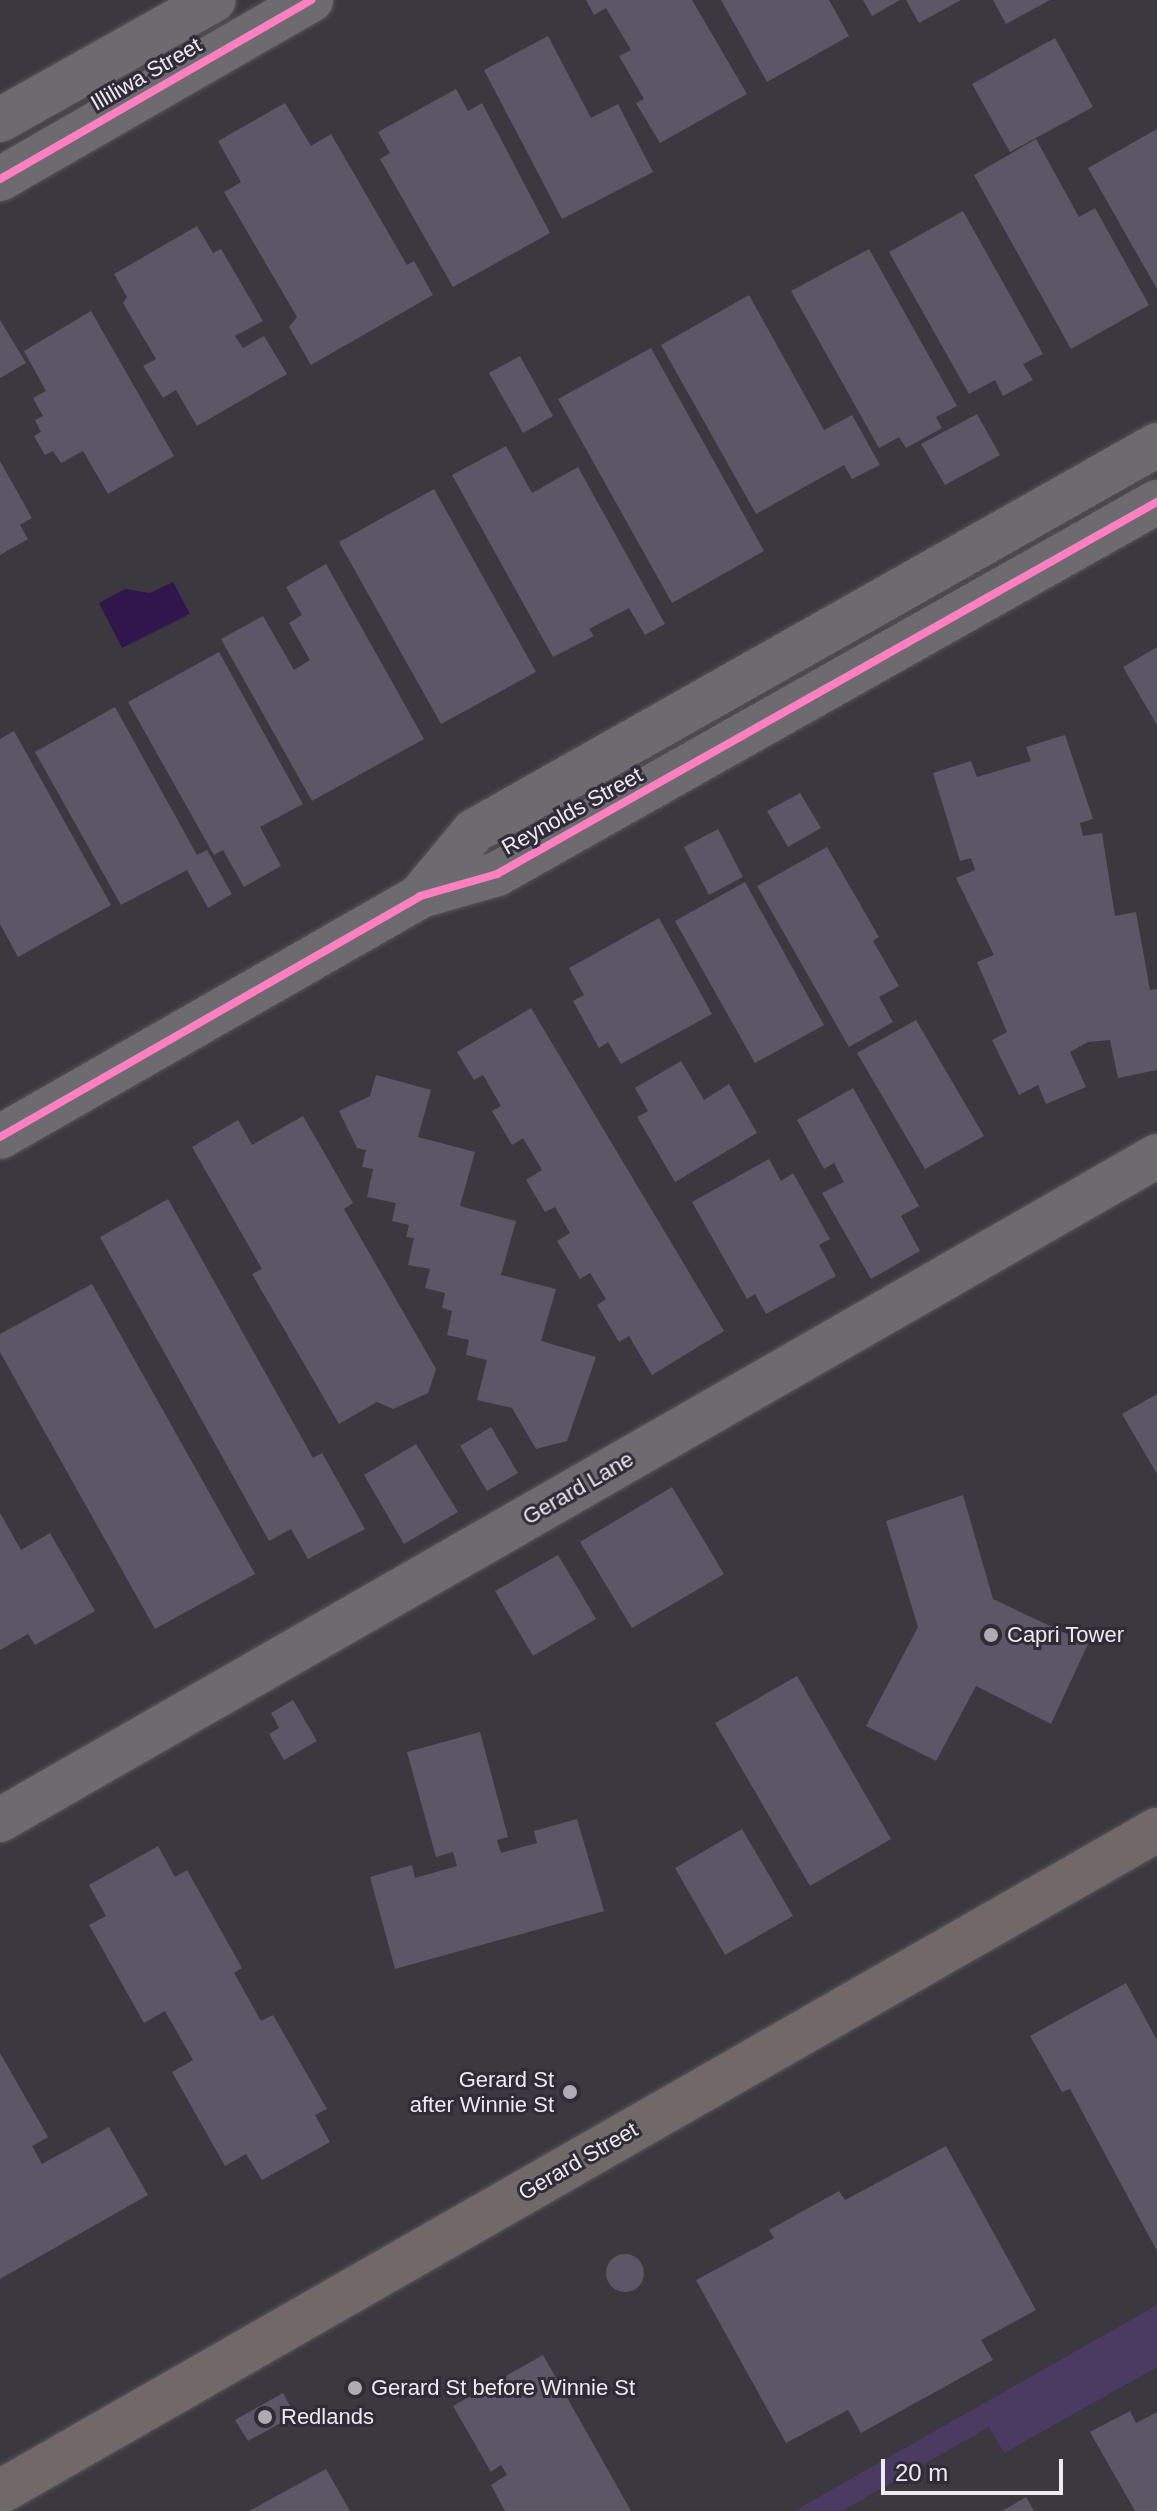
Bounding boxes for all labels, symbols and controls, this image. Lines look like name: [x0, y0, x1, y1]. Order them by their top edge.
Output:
street label: Illiliwa Street: [86, 32, 206, 116]
street label: Reynolds Street: [497, 762, 647, 860]
street label: Gerard Lane: [518, 1446, 638, 1530]
place label: Capri Tower: [1007, 1622, 1124, 1648]
marker: Capri Tower: [982, 1626, 1000, 1644]
place label: Gerard St after Winnie St: [410, 2066, 554, 2118]
marker: Gerard St after Winnie St: [561, 2083, 579, 2101]
street label: Gerard Street: [514, 2116, 642, 2206]
place label: Gerard St before Winnie St: [371, 2375, 635, 2401]
marker: Gerard St before Winnie St: [346, 2379, 364, 2397]
place label: Redlands: [281, 2404, 374, 2430]
marker: Redlands: [256, 2408, 274, 2426]
scale bar: [885, 2443, 1067, 2493]
text: 20 m: [895, 2459, 948, 2486]

